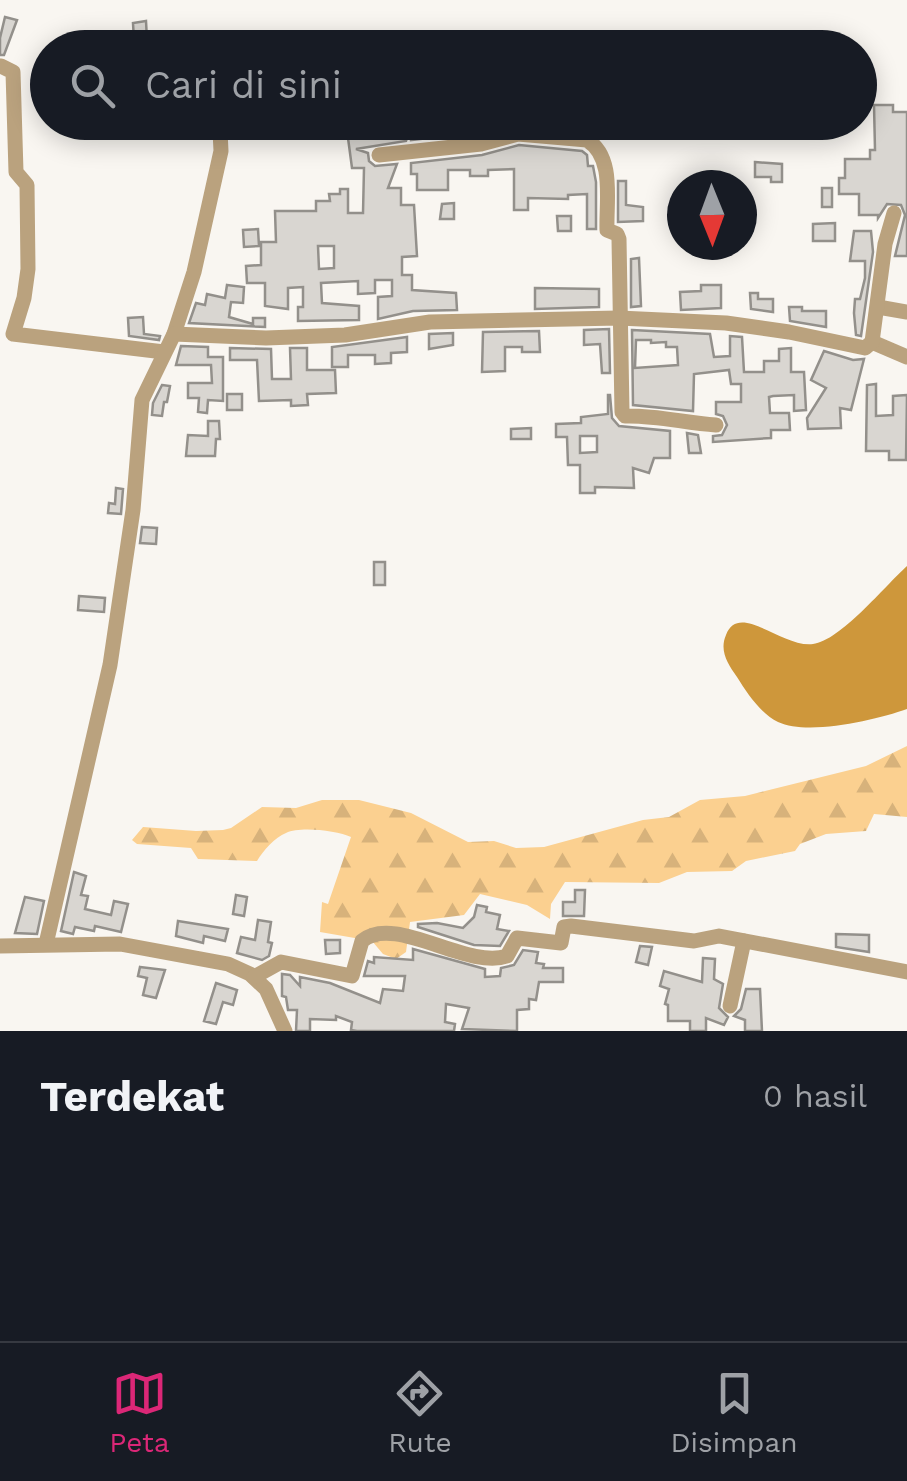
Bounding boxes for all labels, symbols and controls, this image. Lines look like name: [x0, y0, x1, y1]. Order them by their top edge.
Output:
search box: [30, 30, 877, 140]
icon: search: [65, 58, 120, 113]
text: Cari di sini: [145, 63, 342, 107]
north arrow: [667, 170, 757, 260]
text: Terdekat: [40, 1072, 224, 1121]
text: 0 hasil: [763, 1077, 867, 1115]
tab: Peta: [109, 1366, 170, 1459]
tab: Rute: [388, 1366, 452, 1459]
tab: Disimpan: [670, 1366, 798, 1459]

